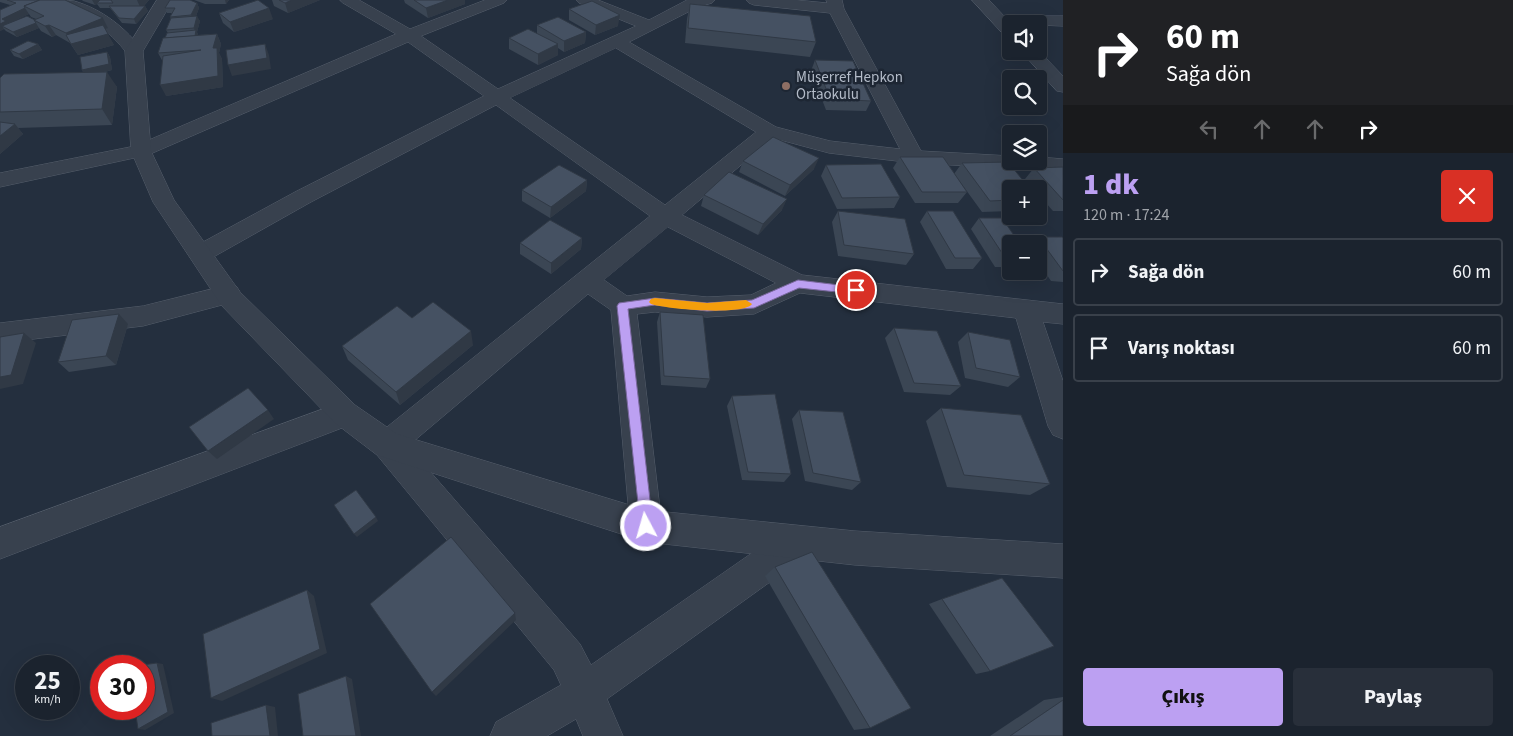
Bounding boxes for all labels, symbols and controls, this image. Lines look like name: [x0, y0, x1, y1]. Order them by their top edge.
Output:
text: 60 m: [1166, 12, 1240, 62]
map controls: [1002, 15, 1047, 280]
button: sound: [1002, 15, 1047, 60]
icon: right: [1083, 20, 1148, 85]
text: Sağa dön: [1166, 58, 1251, 90]
place label: Müşerref Hepkon Ortaokulu: [796, 67, 903, 105]
button: search: [1002, 70, 1047, 115]
marker: Müşerref Hepkon Ortaokulu: [780, 80, 792, 92]
icon: left: [1195, 115, 1223, 143]
icon: ahead: [1248, 115, 1276, 143]
icon: ahead: [1301, 115, 1329, 143]
icon: right: [1354, 115, 1382, 143]
button: layers: [1002, 125, 1047, 170]
text: 1 dk: [1083, 163, 1139, 206]
button: close: [1441, 170, 1493, 222]
button: +: [1002, 180, 1047, 225]
text: 120 m · 17:24: [1083, 204, 1170, 226]
button: −: [1002, 235, 1047, 280]
icon: right: [1085, 258, 1113, 286]
text: Sağa dön: [1128, 259, 1204, 286]
text: 60 m: [1453, 259, 1491, 286]
pin: [835, 269, 877, 311]
icon: arrive: [842, 276, 870, 304]
icon: arrive: [1085, 334, 1113, 362]
text: Varış noktası: [1128, 335, 1235, 362]
text: 60 m: [1453, 335, 1491, 362]
position arrow: [619, 499, 671, 551]
speed limit sign: 30: [90, 655, 155, 720]
text: 25: [34, 663, 61, 699]
button: Çıkış: [1083, 668, 1283, 726]
button: Paylaş: [1293, 668, 1493, 726]
text: km/h: [34, 691, 61, 708]

